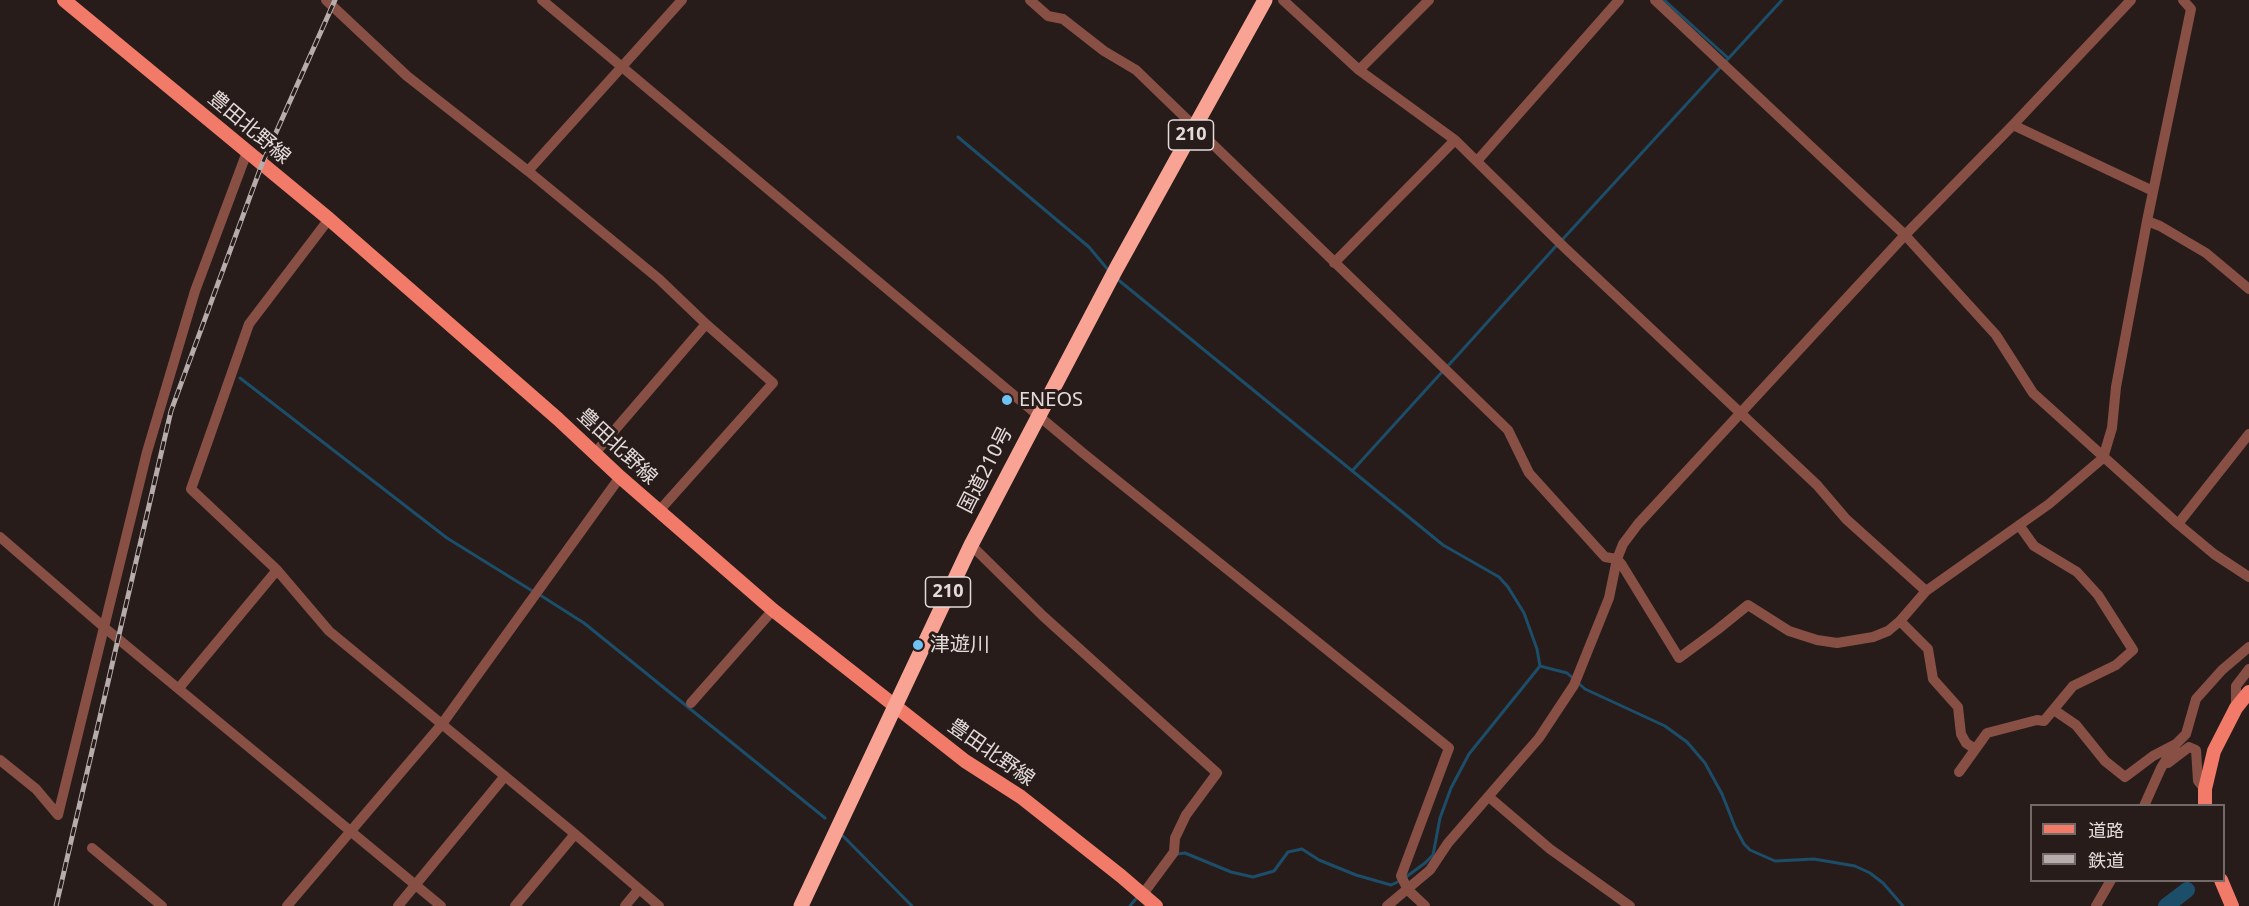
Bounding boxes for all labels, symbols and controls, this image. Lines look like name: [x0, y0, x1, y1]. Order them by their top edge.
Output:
street label: 豊田北野線: [203, 87, 295, 169]
road number: 210: [1168, 120, 1214, 150]
place label: ENEOS: [1019, 388, 1083, 412]
marker: ENEOS: [1000, 393, 1014, 407]
street label: 豊田北野線: [572, 404, 662, 490]
street label: 国道210号: [954, 423, 1018, 517]
road number: 210: [926, 577, 970, 607]
place label: 津遊川: [930, 633, 990, 657]
marker: 津遊川: [911, 638, 925, 652]
street label: 豊田北野線: [943, 714, 1039, 792]
legend: [2030, 804, 2225, 882]
text: 道路: [2088, 818, 2124, 842]
text: 鉄道: [2088, 848, 2124, 872]

